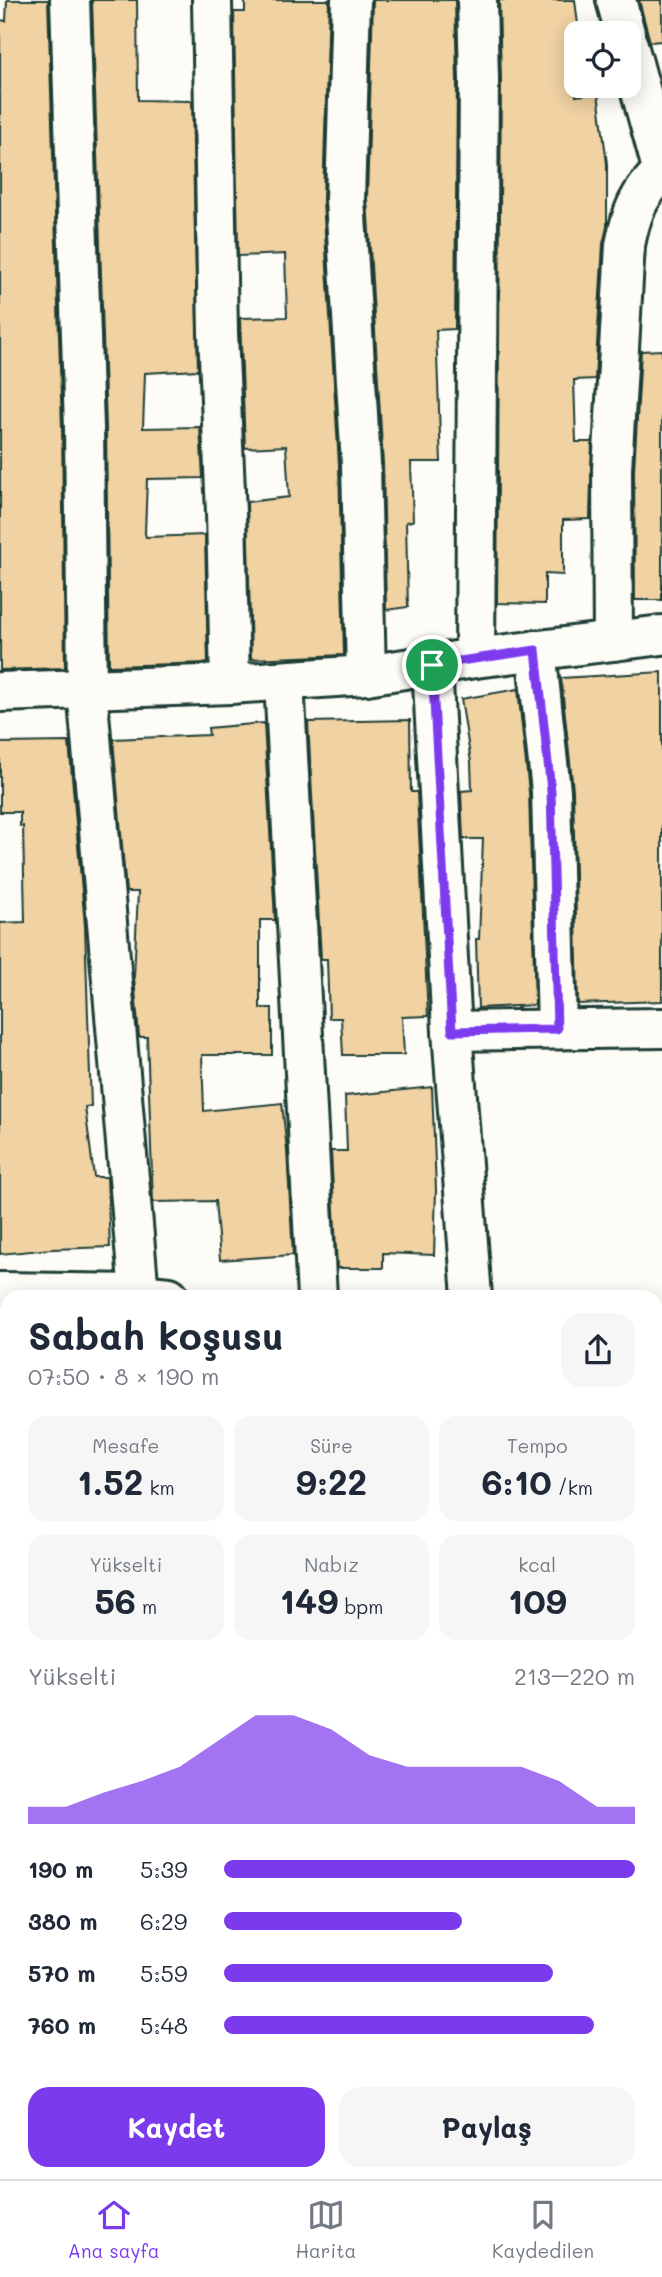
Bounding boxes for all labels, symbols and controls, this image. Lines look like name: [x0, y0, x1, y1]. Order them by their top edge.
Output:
map controls: [564, 21, 641, 98]
button: locate: [564, 21, 641, 98]
pin: [402, 635, 462, 695]
icon: arrive: [413, 646, 451, 684]
text: Sabah koşusu: [28, 1310, 284, 1360]
button: share: [561, 1313, 635, 1387]
text: 07:50 · 8 × 190 m: [28, 1361, 219, 1391]
text: Mesafe: [92, 1433, 159, 1458]
text: Süre: [310, 1433, 353, 1458]
text: Tempo: [507, 1433, 567, 1458]
text: 1.52: [77, 1458, 143, 1504]
text: 9:22: [296, 1458, 367, 1504]
text: 6:10: [481, 1458, 552, 1504]
text: km: [143, 1475, 175, 1500]
text: /km: [552, 1475, 593, 1500]
text: Yükselti: [89, 1552, 162, 1577]
text: Nabız: [304, 1552, 359, 1577]
text: kcal: [518, 1552, 556, 1577]
text: 56: [94, 1577, 136, 1623]
text: 149: [280, 1577, 338, 1623]
text: 109: [508, 1577, 567, 1623]
text: m: [136, 1594, 157, 1619]
text: bpm: [338, 1594, 383, 1619]
text: Yükselti: [28, 1661, 116, 1691]
text: 213–220 m: [514, 1661, 635, 1691]
text: 190 m: [28, 1854, 93, 1884]
text: 5:39: [140, 1854, 188, 1884]
text: 380 m: [28, 1906, 97, 1936]
text: 6:29: [140, 1906, 187, 1936]
text: 570 m: [28, 1958, 96, 1988]
text: 5:59: [140, 1958, 188, 1988]
text: 760 m: [28, 2010, 96, 2040]
text: 5:48: [140, 2010, 188, 2040]
button: Kaydet: [28, 2087, 325, 2167]
button: Paylaş: [339, 2087, 635, 2167]
tab: Ana sayfa: [68, 2196, 160, 2263]
tab: Harita: [295, 2196, 356, 2263]
tab: Kaydedilen: [492, 2196, 594, 2263]

